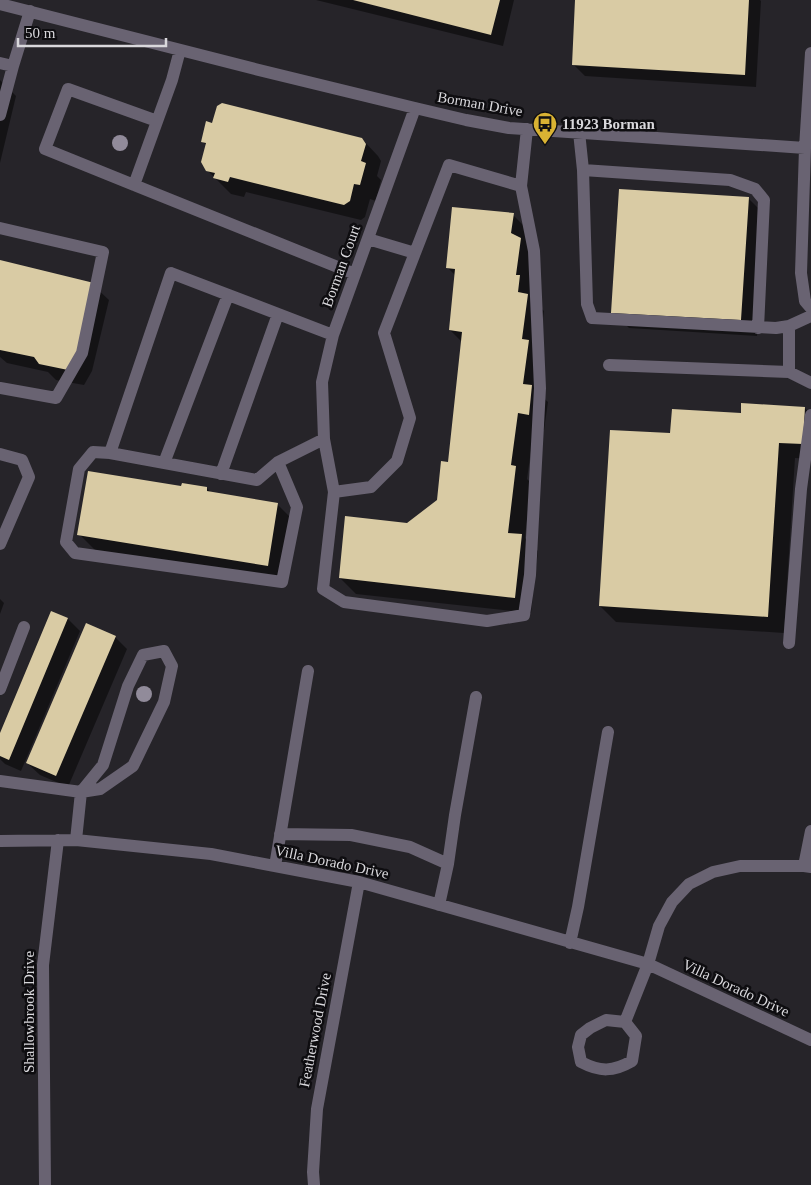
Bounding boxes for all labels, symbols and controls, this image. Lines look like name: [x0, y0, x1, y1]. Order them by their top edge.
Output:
scale bar: [18, 15, 165, 47]
text: 50 m: [25, 25, 56, 41]
street label: Borman Drive: [436, 89, 524, 119]
bus stop icon: 11923 Borman: [532, 111, 558, 145]
place label: 11923 Borman: [562, 116, 656, 132]
street label: Borman Court: [319, 222, 364, 309]
street label: Villa Dorado Drive: [274, 842, 391, 882]
street label: Shallowbrook Drive: [21, 951, 37, 1073]
street label: Villa Dorado Drive: [680, 956, 792, 1020]
street label: Featherwood Drive: [296, 971, 334, 1089]

